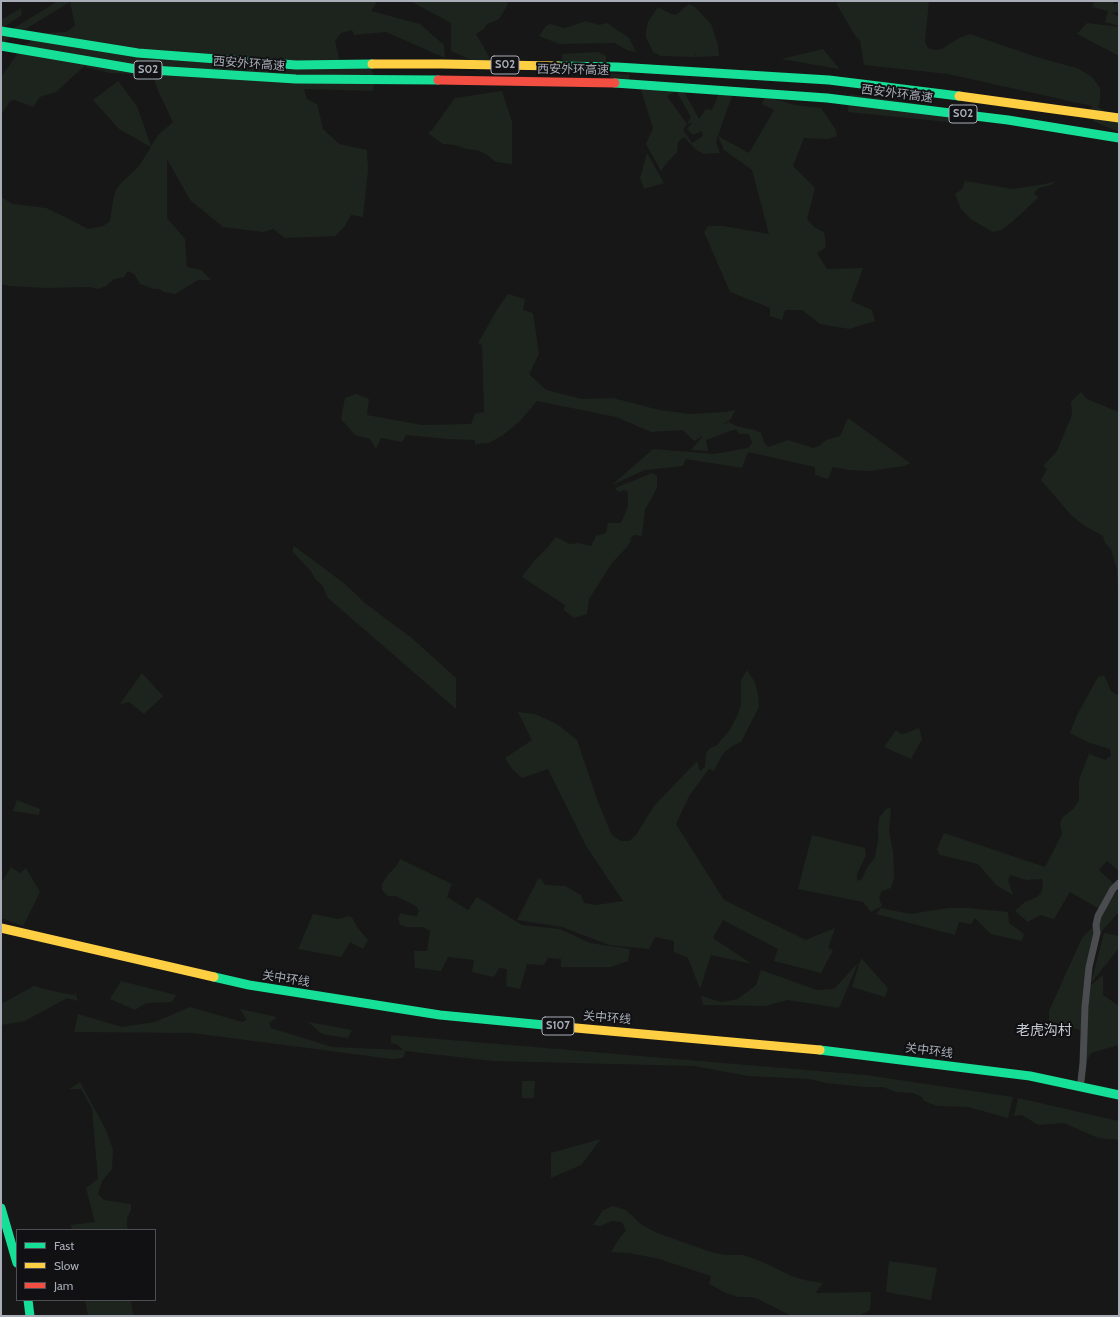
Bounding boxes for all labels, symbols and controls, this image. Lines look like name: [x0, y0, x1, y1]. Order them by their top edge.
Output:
street label: 西安外环高速: [213, 54, 285, 74]
road number: S02: [491, 56, 519, 74]
road number: S02: [134, 61, 162, 79]
street label: 西安外环高速: [537, 62, 609, 78]
street label: 西安外环高速: [860, 82, 934, 106]
road number: S02: [949, 105, 977, 123]
street label: 关中环线: [261, 968, 311, 990]
street label: 关中环线: [582, 1009, 632, 1027]
road number: S107: [542, 1017, 574, 1035]
district label: 老虎沟村: [1016, 1023, 1072, 1039]
street label: 关中环线: [904, 1041, 954, 1061]
legend: [16, 1229, 156, 1301]
text: Fast: [54, 1238, 74, 1253]
text: Slow: [54, 1258, 79, 1273]
text: Jam: [54, 1278, 73, 1293]

